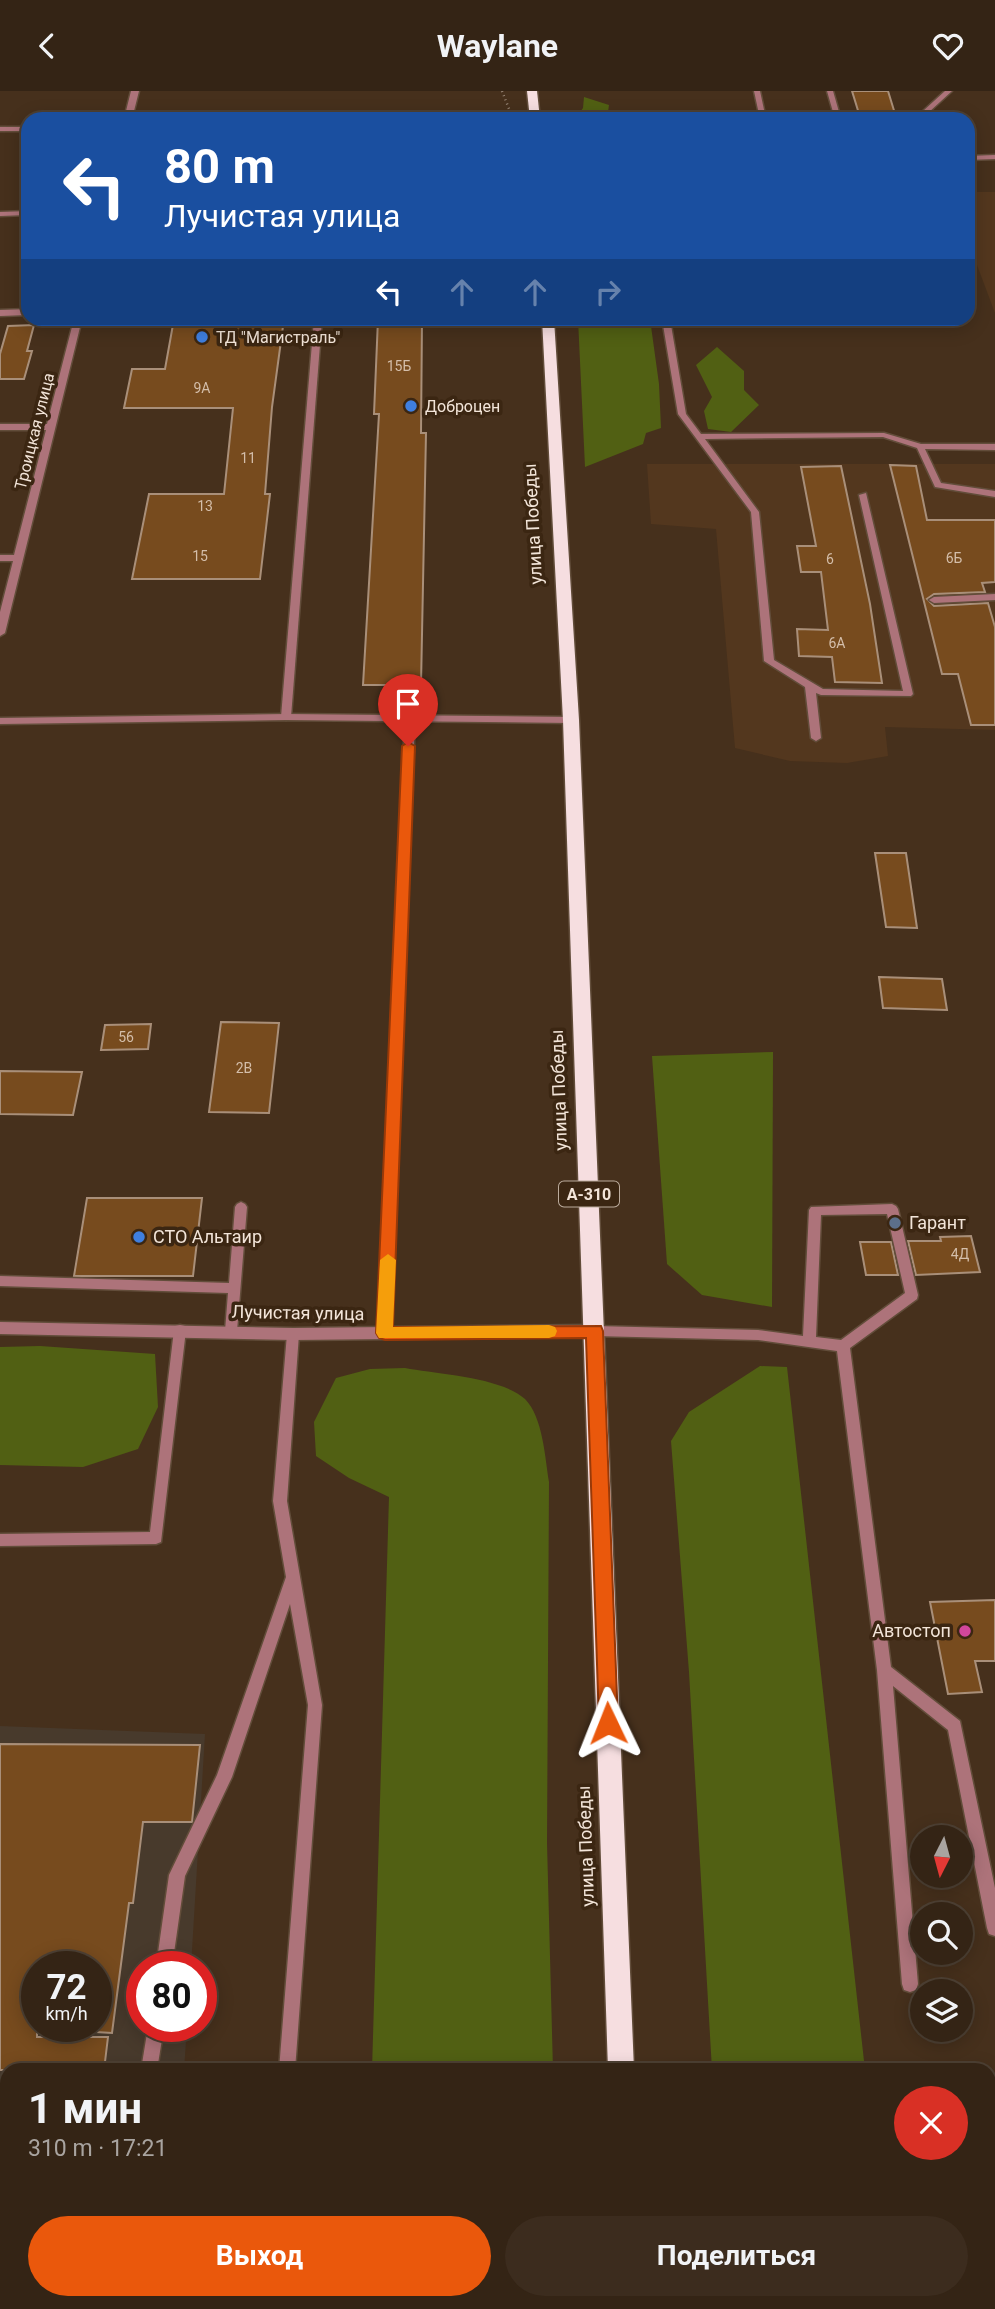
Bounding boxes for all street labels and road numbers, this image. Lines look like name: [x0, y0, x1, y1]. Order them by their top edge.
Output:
street label: Троицкая улица: [11, 371, 58, 491]
street label: улица Победы: [519, 463, 546, 585]
street label: улица Победы: [546, 1029, 571, 1151]
road number: А-310: [559, 1182, 619, 1207]
street label: Лучистая улица: [231, 1301, 365, 1324]
street label: улица Победы: [573, 1785, 598, 1907]

